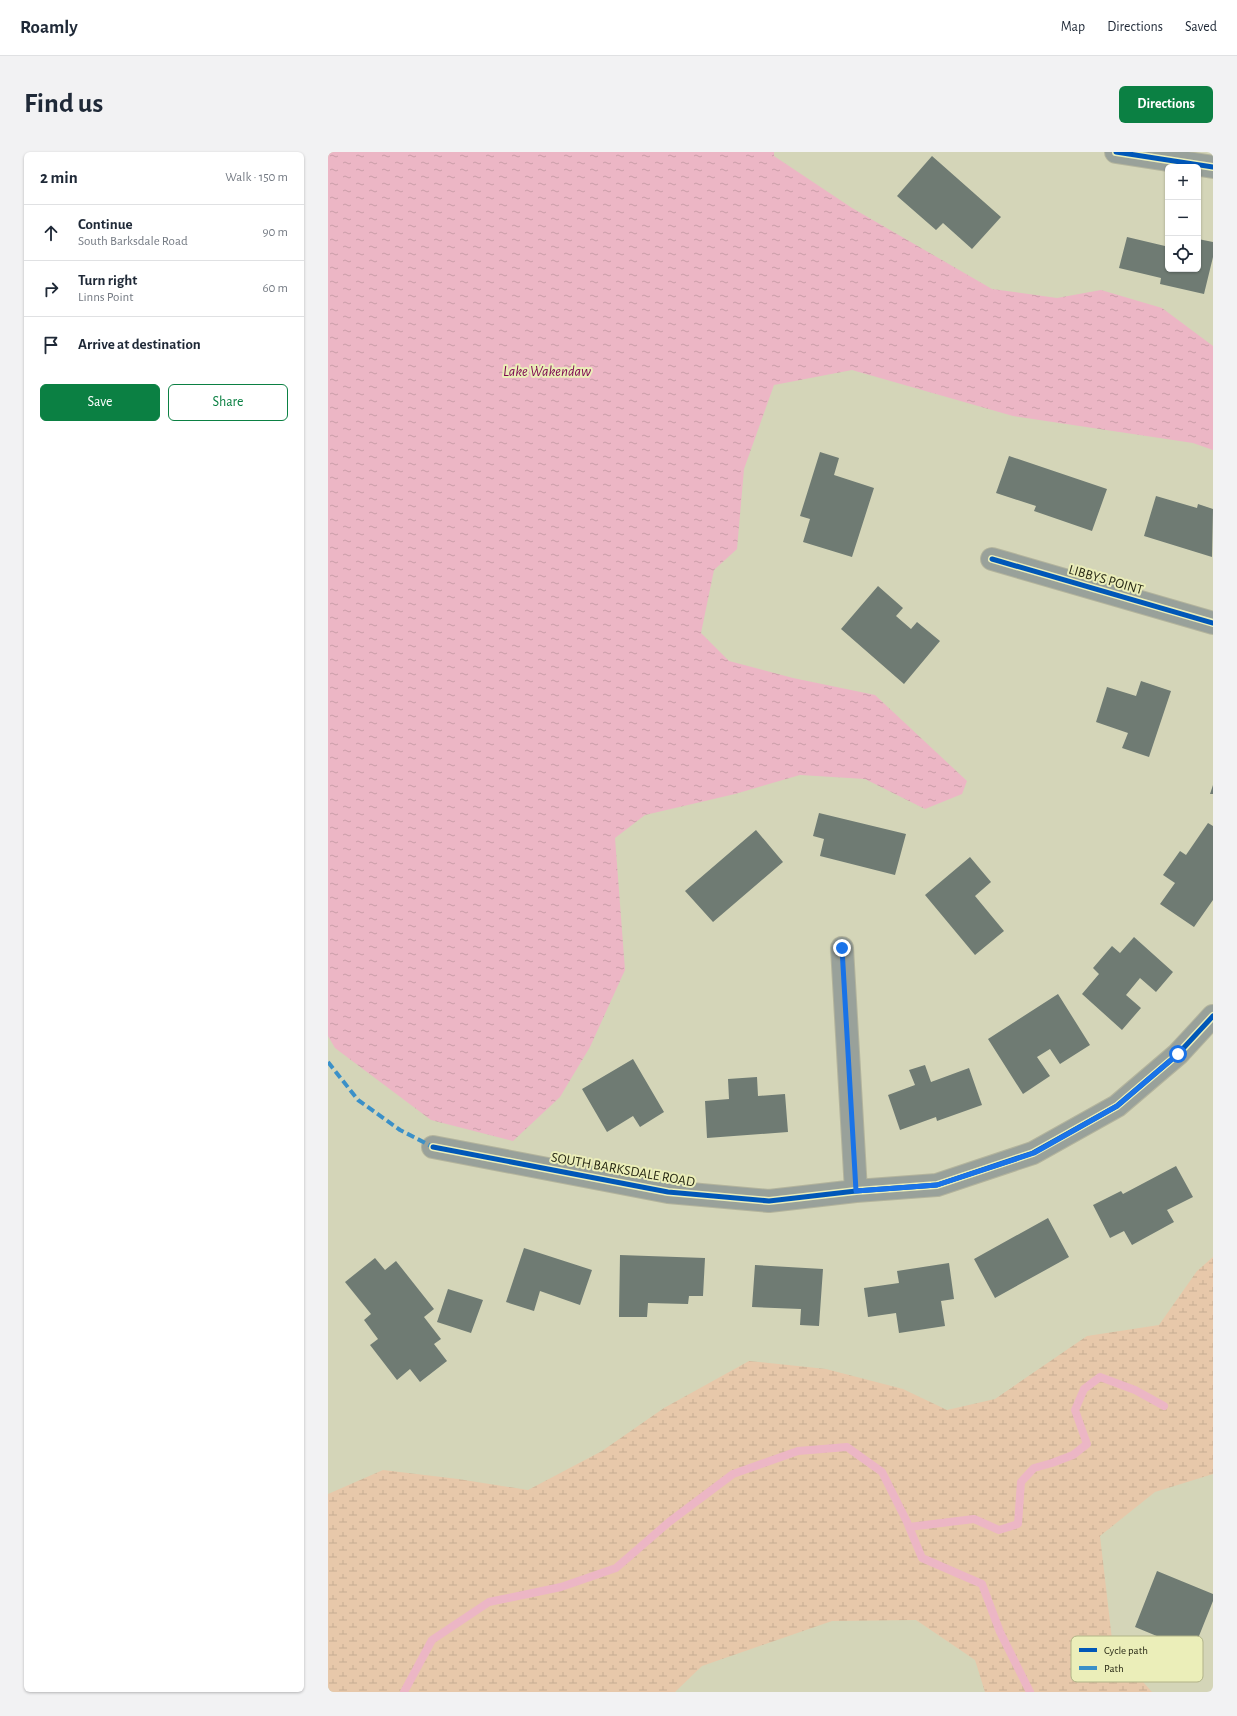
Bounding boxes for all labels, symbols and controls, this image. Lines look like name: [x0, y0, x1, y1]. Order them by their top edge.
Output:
text: Roamly: [20, 18, 78, 37]
text: Map: [1061, 20, 1085, 34]
text: Directions: [1107, 20, 1163, 34]
text: Saved: [1185, 20, 1217, 34]
button: Directions: [1119, 86, 1213, 123]
text: Find us: [24, 90, 103, 118]
map controls: [1165, 164, 1201, 272]
button: +: [1165, 164, 1201, 200]
text: 2 min: [40, 169, 78, 186]
text: Walk · 150 m: [225, 171, 288, 184]
button: −: [1165, 200, 1201, 236]
text: Continue: [78, 217, 133, 232]
icon: ahead: [40, 222, 62, 244]
text: 90 m: [262, 226, 288, 239]
text: South Barksdale Road: [78, 235, 188, 248]
button: locate: [1165, 236, 1201, 272]
text: Turn right: [78, 273, 137, 288]
icon: right: [40, 278, 62, 300]
text: 60 m: [262, 282, 288, 295]
text: Linns Point: [78, 291, 133, 304]
icon: arrive: [40, 334, 62, 356]
text: Arrive at destination: [78, 337, 201, 352]
water label: Lake Wakendaw: [503, 364, 592, 379]
button: Save: [40, 384, 160, 421]
button: Share: [168, 384, 288, 421]
street label: LIBBYS POINT: [1067, 563, 1145, 597]
route end: [833, 939, 851, 957]
route start: [1169, 1045, 1187, 1063]
street label: SOUTH BARKSDALE ROAD: [550, 1150, 696, 1190]
legend: [1071, 1636, 1203, 1682]
text: Cycle path: [1104, 1645, 1148, 1656]
text: Path: [1104, 1663, 1124, 1674]

